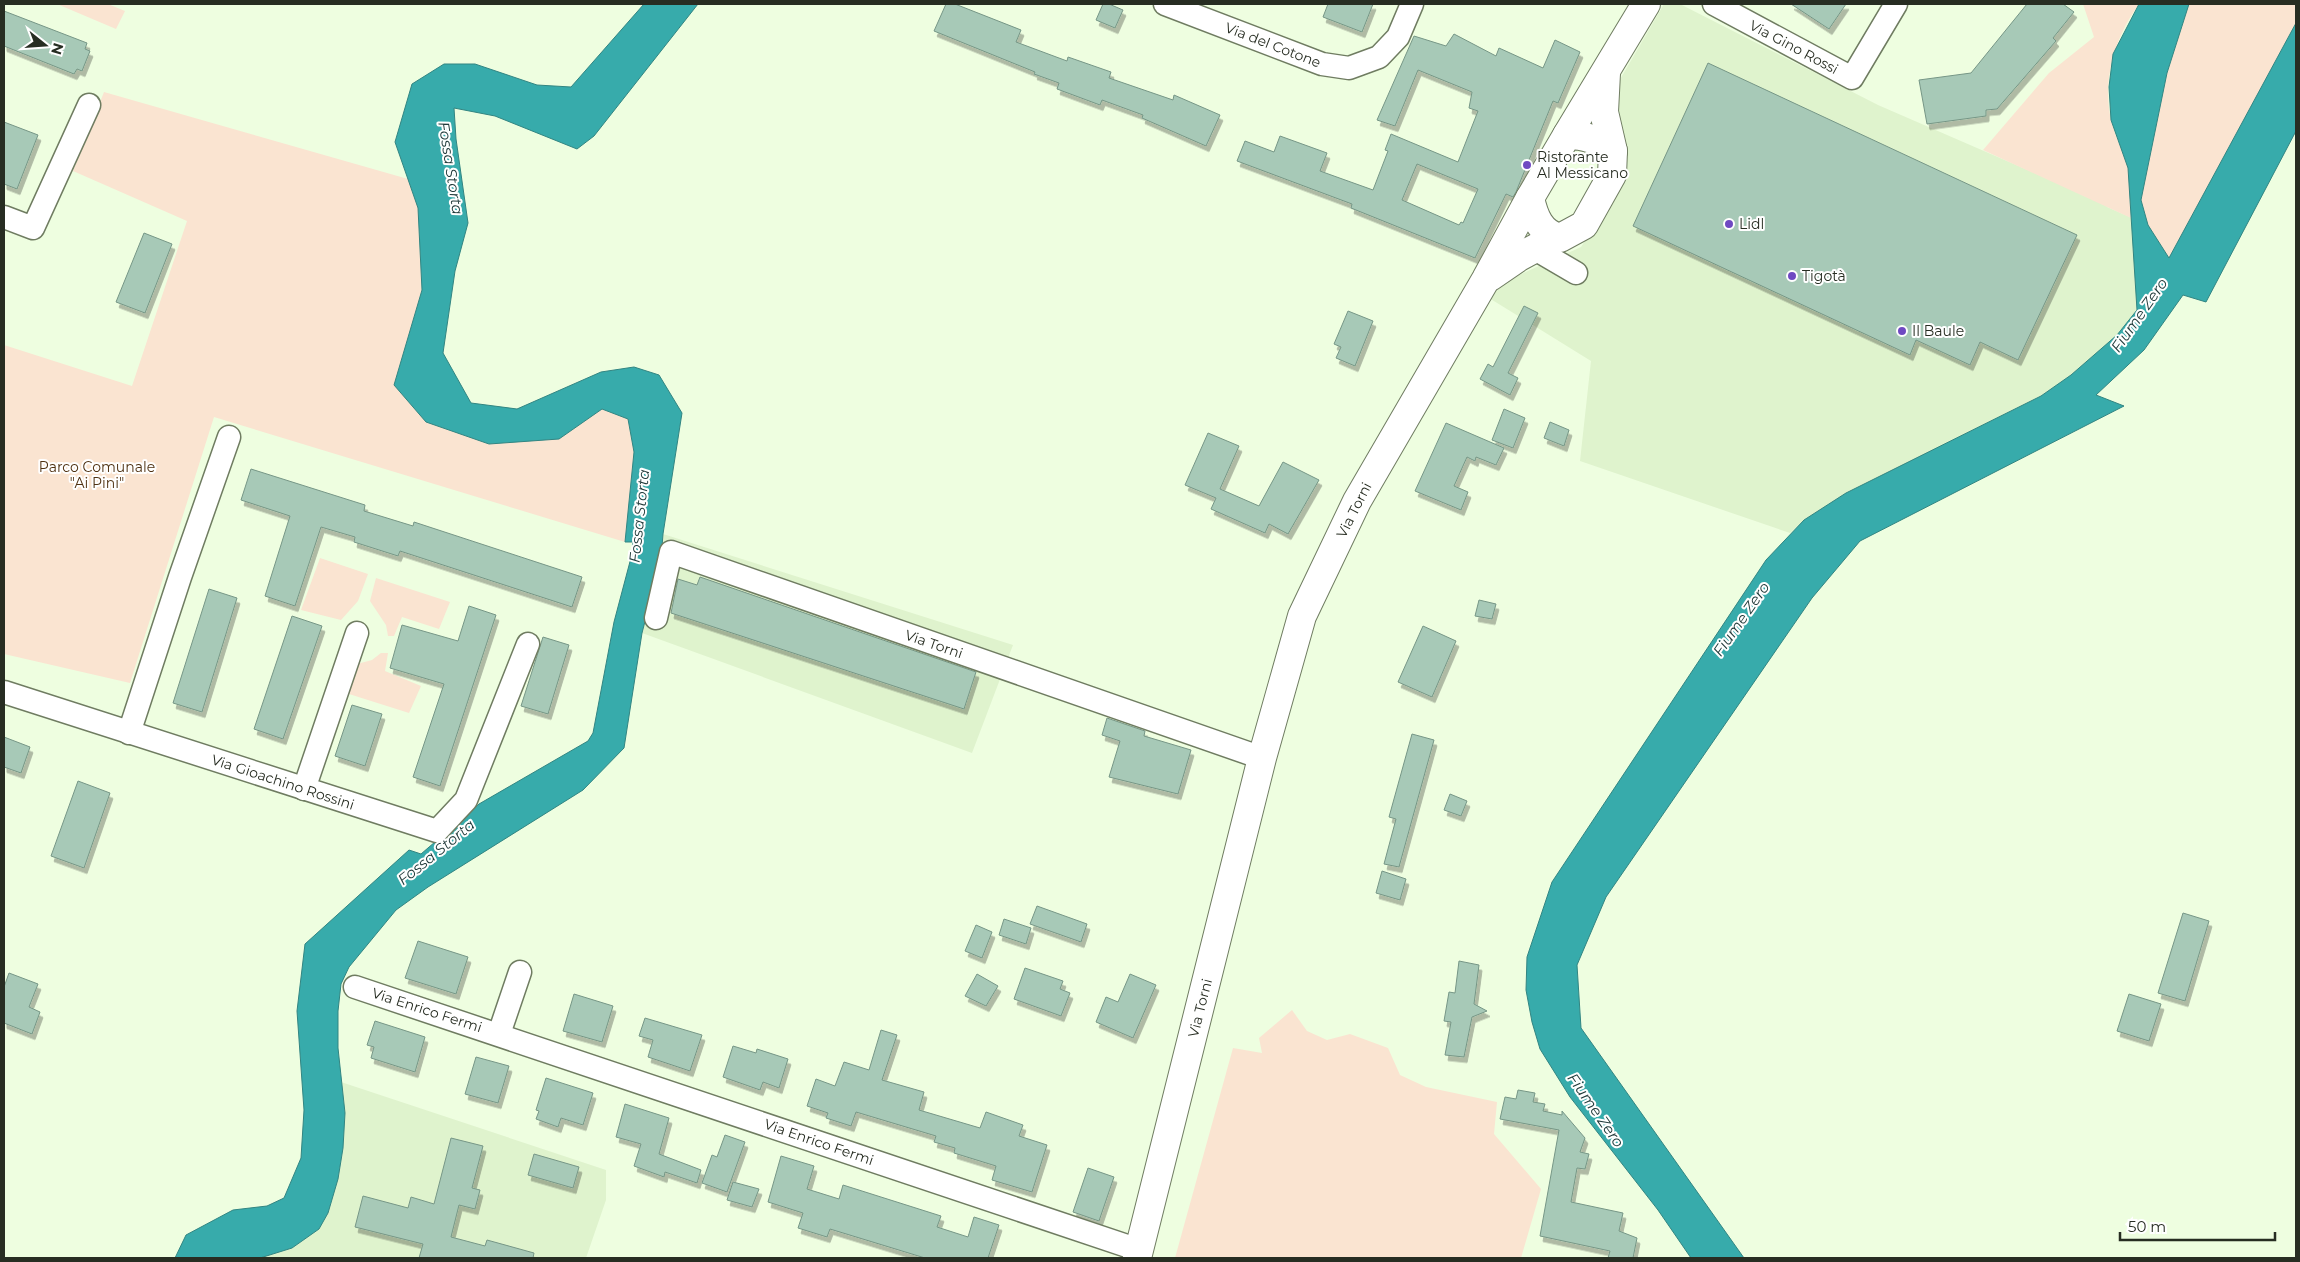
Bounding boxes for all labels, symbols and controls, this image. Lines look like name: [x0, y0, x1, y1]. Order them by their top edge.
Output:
street label: Via Gino Rossi: [1746, 16, 1842, 78]
street label: Via del Cotone: [1223, 18, 1323, 72]
north arrow: [20, 20, 70, 70]
text: N: [47, 41, 68, 57]
water label: Fossa Storta: [434, 120, 468, 216]
place label: Ristorante Al Messicano: [1537, 148, 1628, 182]
marker: Ristorante Al Messicano: [1521, 159, 1533, 171]
place label: Lidl: [1739, 215, 1764, 233]
marker: Lidl: [1723, 218, 1735, 230]
place label: Tigotà: [1802, 267, 1846, 285]
marker: Tigotà: [1786, 270, 1798, 282]
water label: Fiume Zero: [2106, 274, 2172, 356]
place label: Il Baule: [1912, 322, 1964, 340]
marker: Il Baule: [1896, 325, 1908, 337]
park label: Parco Comunale "Ai Pini": [39, 458, 155, 492]
water label: Fossa Storta: [625, 468, 653, 564]
street label: Via Torni: [1332, 479, 1376, 541]
water label: Fiume Zero: [1708, 578, 1774, 660]
street label: Via Torni: [903, 626, 965, 662]
street label: Via Gioachino Rossini: [209, 750, 357, 814]
water label: Fossa Storta: [393, 815, 479, 889]
street label: Via Torni: [1184, 977, 1216, 1039]
street label: Via Enrico Fermi: [370, 984, 484, 1036]
water label: Fiume Zero: [1563, 1069, 1629, 1151]
street label: Via Enrico Fermi: [762, 1115, 876, 1169]
scale bar: [2120, 1210, 2275, 1242]
text: 50 m: [2128, 1217, 2166, 1236]

